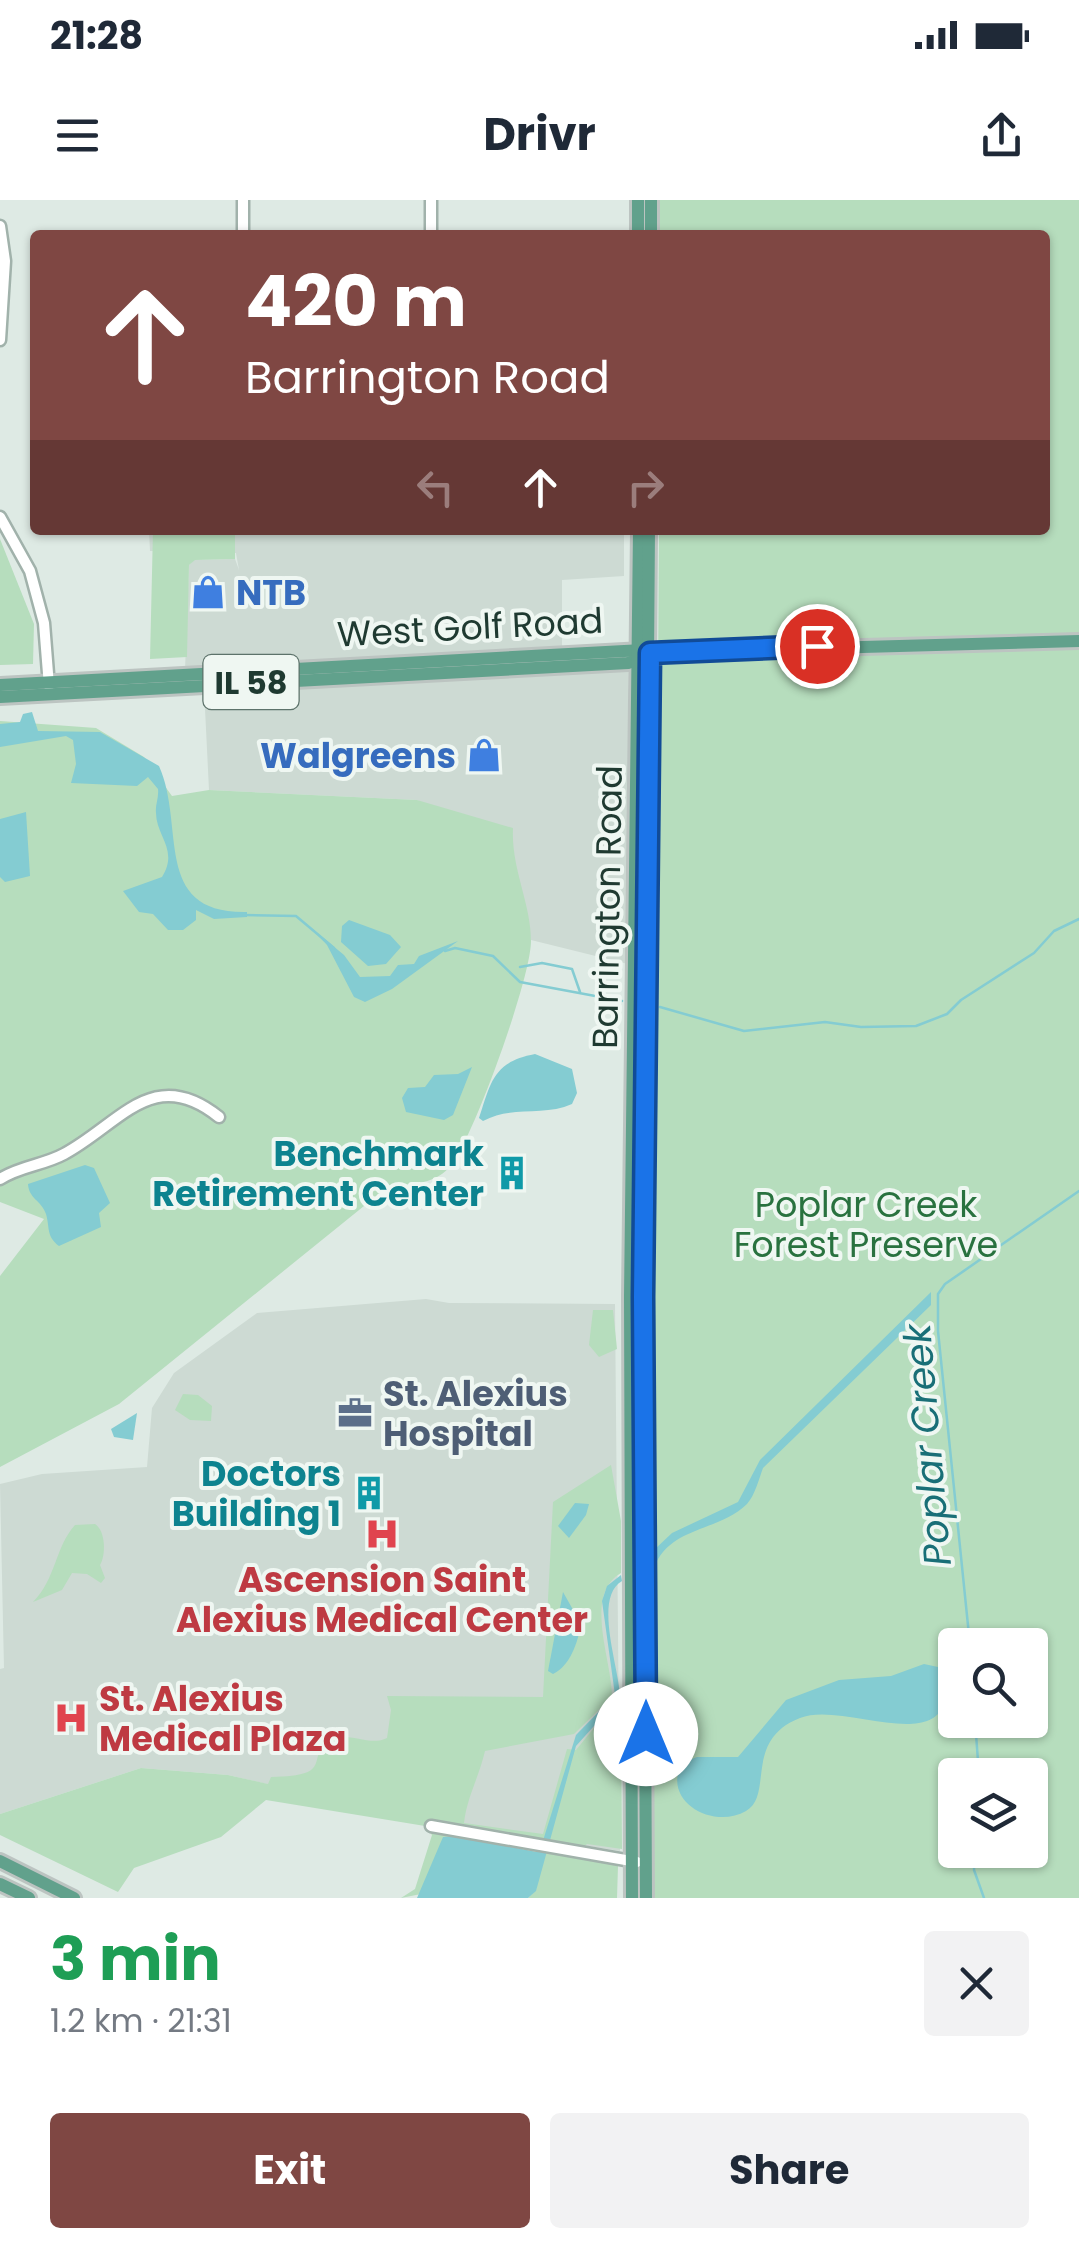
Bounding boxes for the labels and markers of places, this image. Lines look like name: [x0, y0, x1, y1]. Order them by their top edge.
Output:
place label: NTB: [236, 568, 306, 617]
shop icon: NTB: [189, 573, 227, 611]
pin: [775, 604, 860, 689]
place label: Walgreens: [260, 731, 456, 780]
shop icon: Walgreens: [465, 736, 503, 774]
place label: Benchmark Retirement Center: [152, 1129, 484, 1218]
building icon: Benchmark Retirement Center: [493, 1154, 531, 1192]
place label: St. Alexius Hospital: [383, 1369, 568, 1458]
office icon: St. Alexius Hospital: [336, 1394, 374, 1432]
place label: Doctors Building 1: [172, 1449, 341, 1538]
building icon: Doctors Building 1: [350, 1474, 388, 1512]
hospital icon: Ascension Saint Alexius Medical Center: [363, 1515, 401, 1553]
place label: Ascension Saint Alexius Medical Center: [176, 1555, 588, 1644]
place label: St. Alexius Medical Plaza: [99, 1674, 347, 1763]
hospital icon: St. Alexius Medical Plaza: [52, 1699, 90, 1737]

